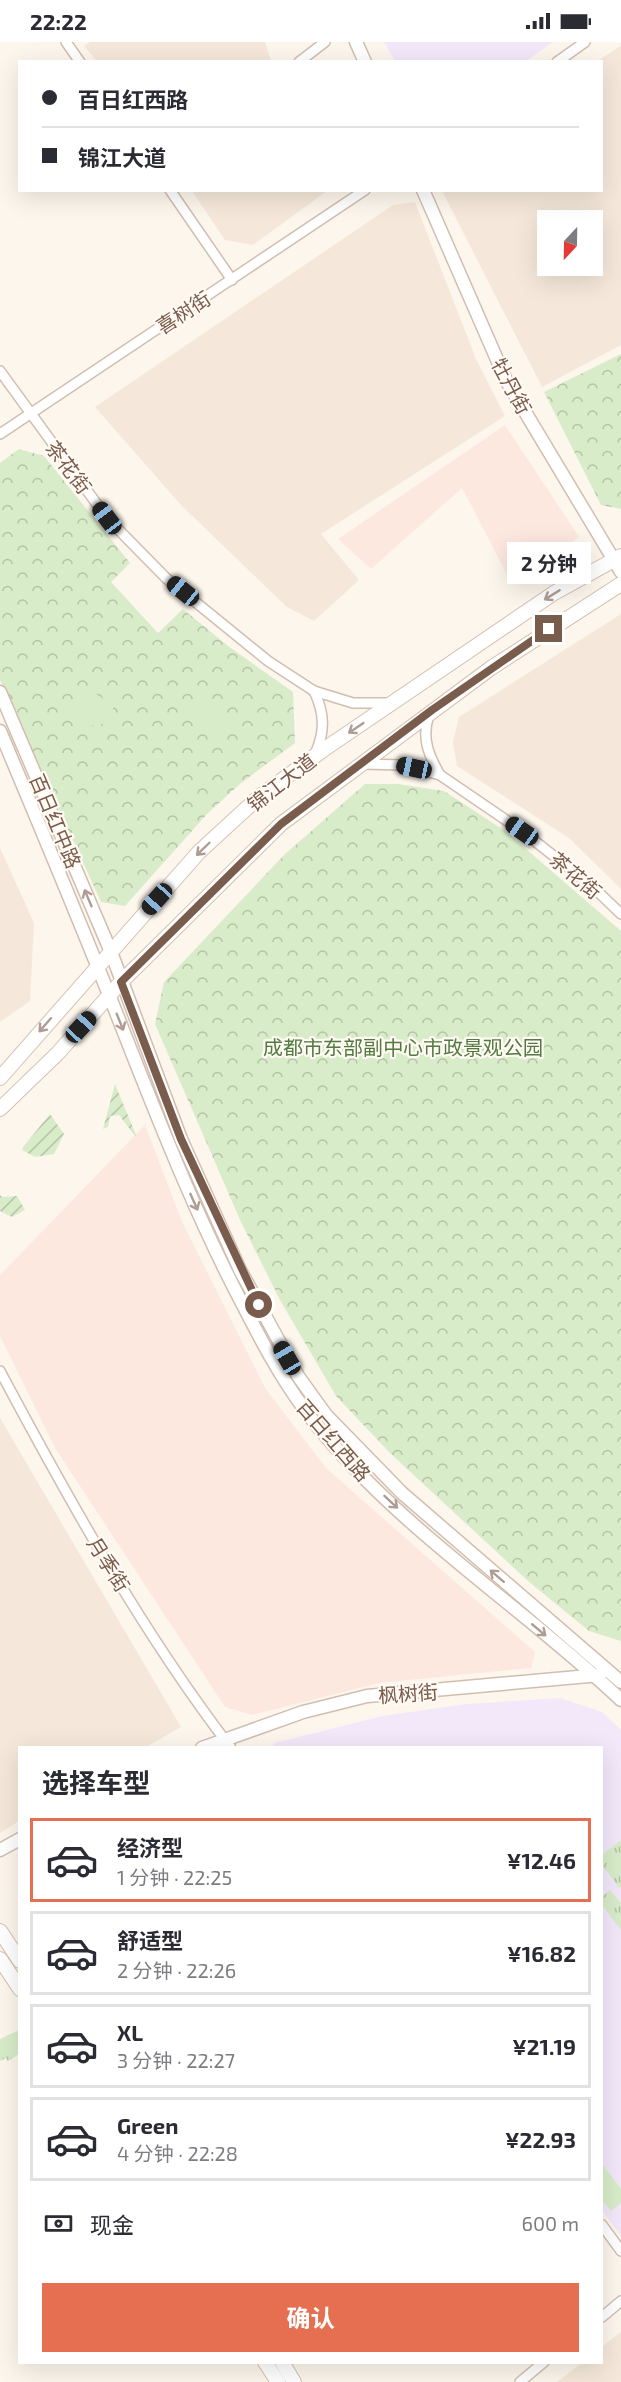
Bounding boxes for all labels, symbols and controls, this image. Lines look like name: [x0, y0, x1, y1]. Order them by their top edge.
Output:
text: 22:22: [30, 8, 87, 34]
text: 百日红西路: [78, 86, 188, 112]
text: 锦江大道: [78, 144, 166, 170]
north arrow: [537, 210, 603, 276]
map controls: [537, 210, 603, 276]
street label: 喜树街: [151, 286, 215, 338]
street label: 牡丹街: [487, 354, 537, 418]
street label: 茶花街: [41, 436, 97, 498]
car: [89, 498, 125, 538]
callout: 2 分钟: [507, 542, 591, 584]
text: 2 分钟: [521, 551, 577, 575]
car: [163, 573, 203, 609]
one-way arrow: [544, 589, 561, 601]
route end: [535, 615, 562, 642]
one-way arrow: [347, 721, 364, 734]
street label: 锦江大道: [242, 748, 320, 816]
car: [395, 755, 433, 781]
street label: 百日红中路: [25, 770, 87, 872]
car: [502, 813, 542, 849]
one-way arrow: [196, 841, 211, 856]
street label: 茶花街: [545, 847, 607, 903]
car: [138, 880, 176, 918]
one-way arrow: [82, 889, 93, 908]
car: [62, 1008, 100, 1046]
one-way arrow: [115, 1012, 126, 1031]
one-way arrow: [39, 1017, 53, 1033]
park label: 成都市东部副中心市政景观公园: [263, 1035, 543, 1059]
one-way arrow: [189, 1192, 200, 1211]
route start: [245, 1291, 272, 1318]
car: [270, 1338, 304, 1378]
street label: 百日红西路: [292, 1394, 376, 1486]
one-way arrow: [384, 1495, 399, 1510]
street label: 月季街: [83, 1532, 135, 1596]
one-way arrow: [490, 1569, 505, 1583]
one-way arrow: [531, 1623, 546, 1637]
street label: 枫树街: [377, 1679, 439, 1707]
text: 选择车型: [42, 1766, 150, 1798]
icon: car: [45, 1833, 99, 1887]
text: 经济型: [117, 1834, 183, 1860]
text: ¥12.46: [507, 1847, 576, 1873]
text: 1 分钟 · 22:25: [117, 1865, 232, 1889]
icon: car: [45, 1926, 99, 1980]
text: 舒适型: [117, 1927, 183, 1953]
text: ¥16.82: [507, 1940, 576, 1966]
text: 2 分钟 · 22:26: [117, 1958, 236, 1982]
icon: car: [45, 2019, 99, 2073]
text: XL: [117, 2019, 143, 2045]
text: ¥21.19: [512, 2033, 576, 2059]
text: 3 分钟 · 22:27: [117, 2048, 235, 2072]
icon: car: [45, 2112, 99, 2166]
text: Green: [117, 2112, 179, 2138]
text: ¥22.93: [505, 2126, 576, 2152]
text: 4 分钟 · 22:28: [117, 2141, 238, 2165]
icon: cash: [42, 2207, 75, 2240]
text: 现金: [90, 2211, 134, 2237]
text: 600 m: [521, 2211, 579, 2235]
button: 确认: [42, 2283, 579, 2352]

